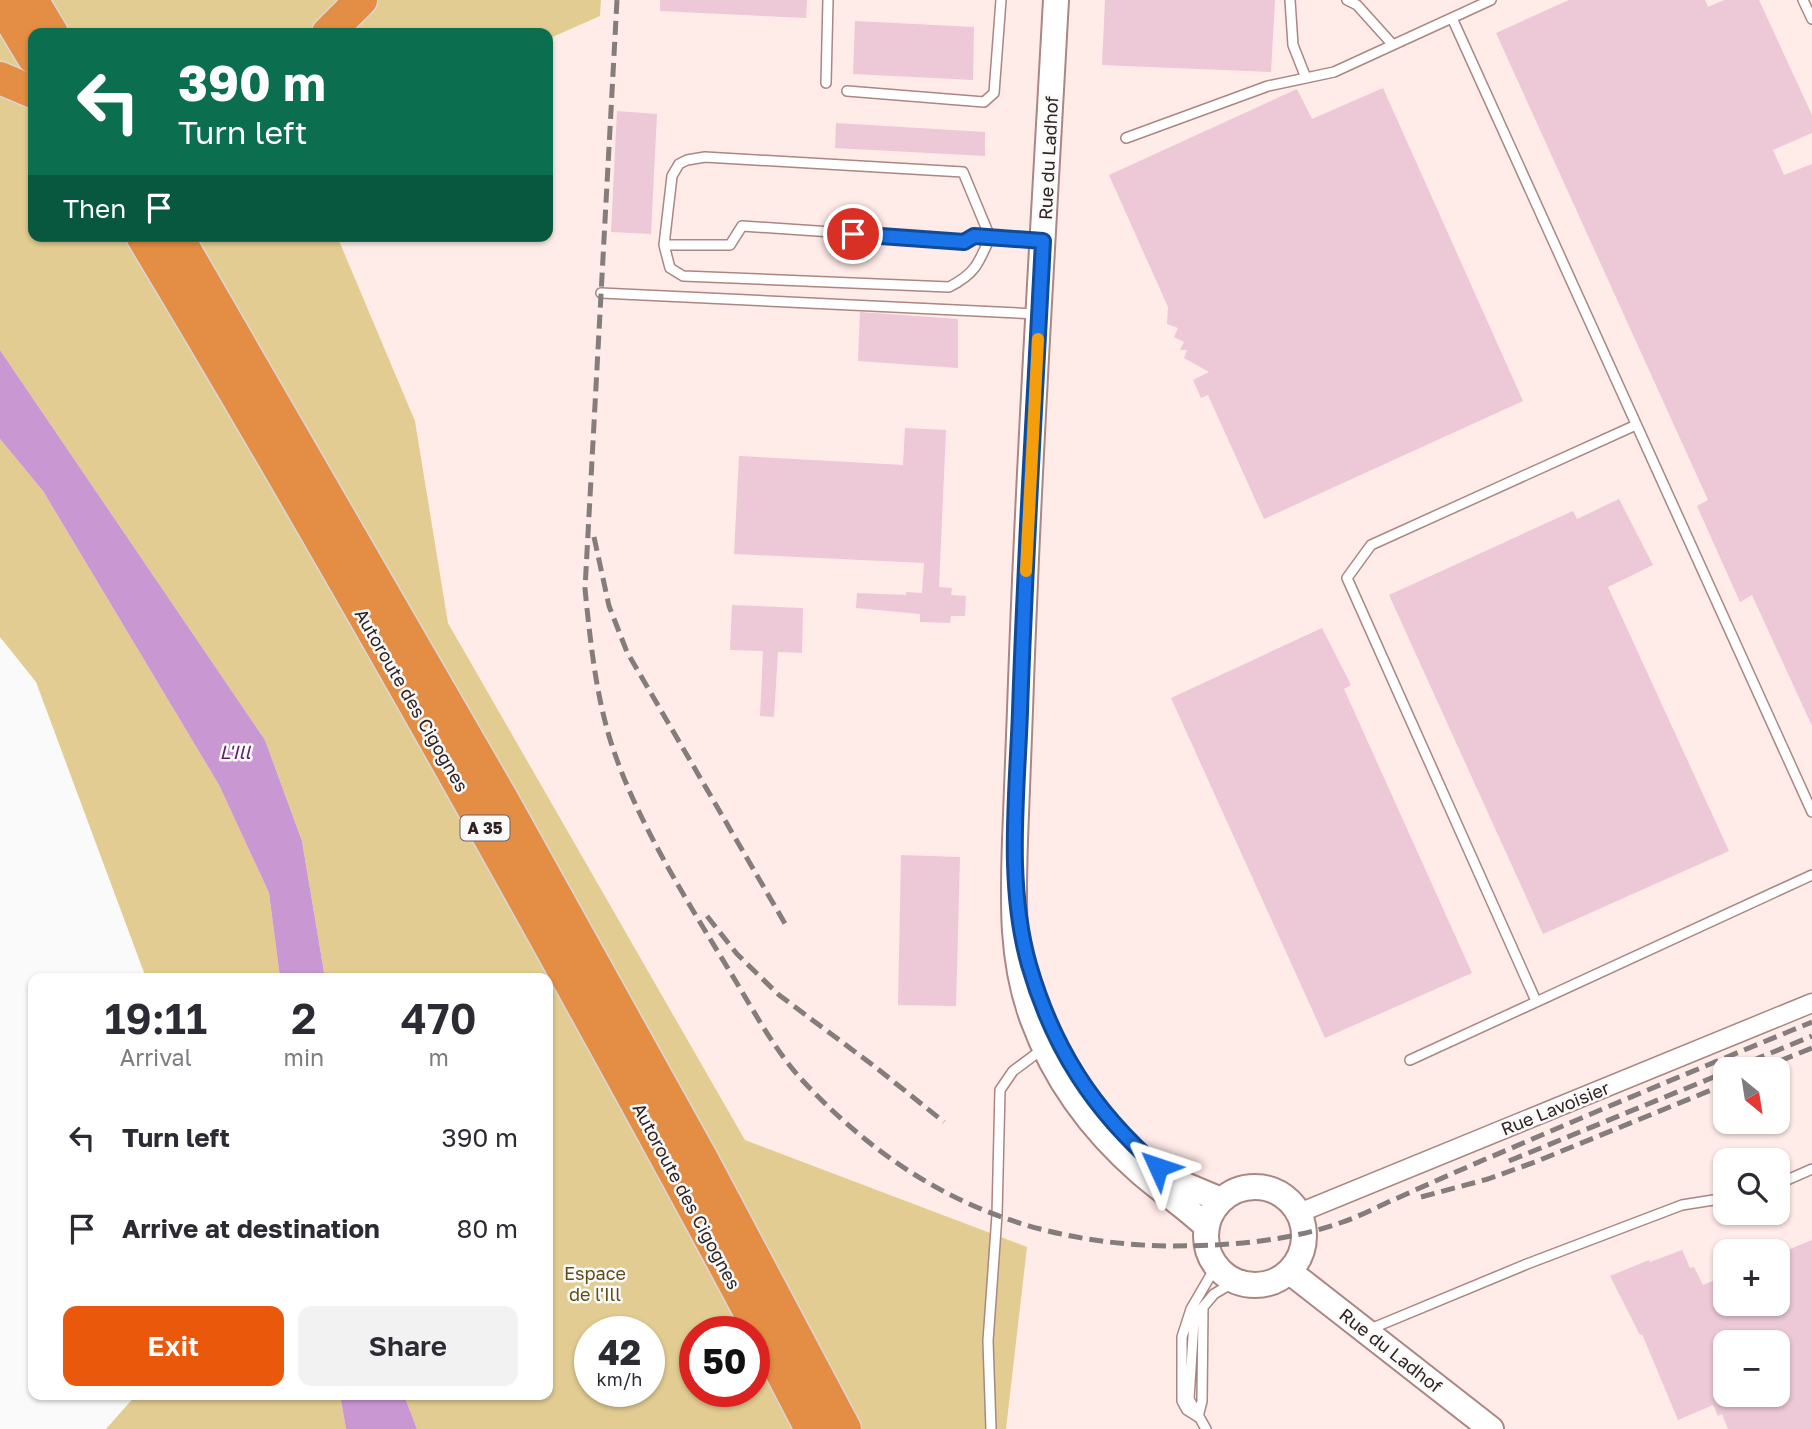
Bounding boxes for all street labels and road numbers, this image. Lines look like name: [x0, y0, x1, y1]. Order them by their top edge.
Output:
street label: Rue du Ladhof: [1034, 95, 1062, 221]
street label: Autoroute des Cigognes: [351, 604, 473, 796]
road number: A 35: [461, 816, 510, 841]
street label: Rue Lavoisier: [1498, 1076, 1612, 1140]
street label: Autoroute des Cigognes: [628, 1099, 746, 1293]
street label: Rue du Ladhof: [1335, 1303, 1447, 1397]

